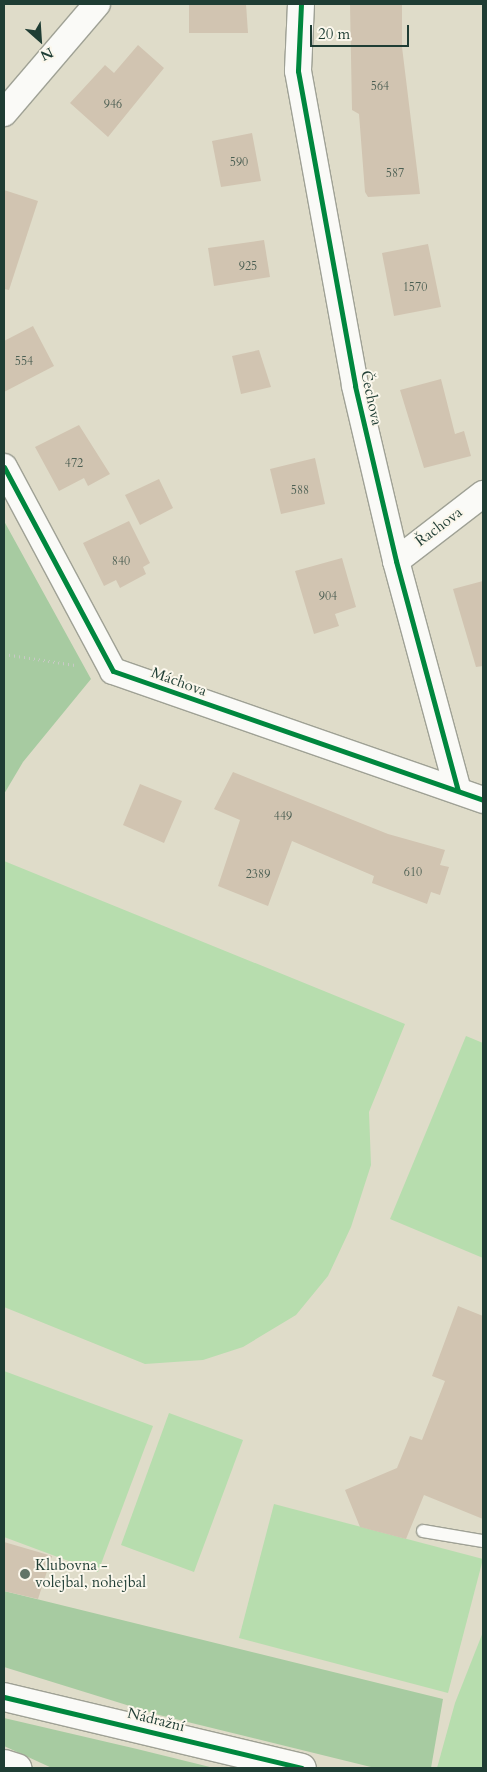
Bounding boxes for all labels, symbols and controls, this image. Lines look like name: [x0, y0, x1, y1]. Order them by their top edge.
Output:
north arrow: [15, 15, 65, 65]
scale bar: [312, 15, 411, 47]
text: 20 m: [318, 24, 350, 44]
text: N: [37, 43, 56, 65]
house number: 564: [371, 80, 389, 94]
house number: 946: [104, 98, 122, 112]
house number: 590: [230, 156, 248, 170]
house number: 587: [386, 167, 404, 181]
house number: 925: [239, 260, 257, 274]
house number: 1570: [403, 281, 427, 295]
house number: 554: [15, 355, 33, 369]
street label: Čechova: [356, 369, 386, 427]
house number: 472: [65, 457, 83, 471]
house number: 588: [291, 484, 309, 498]
street label: Řachova: [412, 504, 466, 550]
house number: 840: [112, 555, 130, 569]
house number: 904: [319, 590, 337, 604]
street label: Máchova: [149, 664, 209, 700]
house number: 449: [274, 810, 292, 824]
house number: 610: [404, 866, 422, 880]
house number: 2389: [246, 868, 270, 882]
place label: Klubovna - volejbal, nohejbal: [35, 1556, 146, 1591]
marker: Klubovna - volejbal, nohejbal: [19, 1568, 31, 1580]
street label: Nádražní: [125, 1704, 187, 1736]

